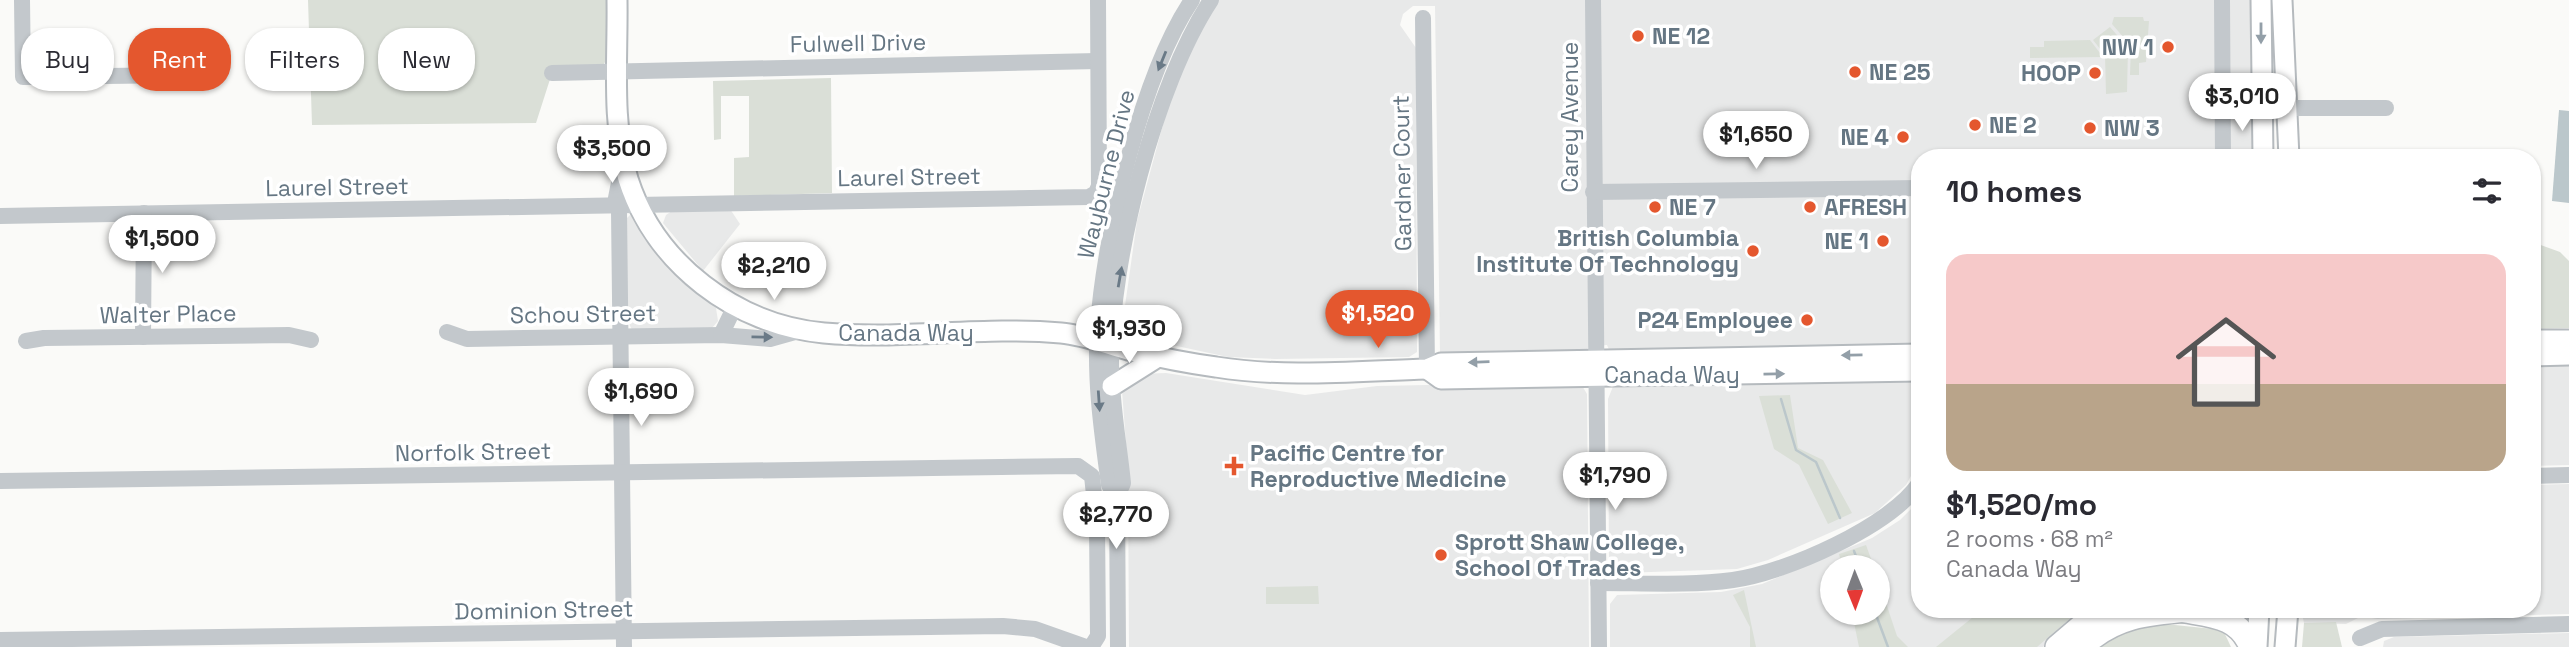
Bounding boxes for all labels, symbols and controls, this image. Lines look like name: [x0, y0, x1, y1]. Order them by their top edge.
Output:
place label: NE 12: [1652, 21, 1710, 51]
one-way arrow: [2255, 22, 2267, 44]
street label: Fulwell Drive: [790, 27, 926, 59]
chip: Buy: [21, 28, 114, 91]
chip: Rent: [128, 28, 231, 91]
chip: Filters: [245, 28, 364, 91]
chip: New: [378, 28, 475, 91]
marker: NE 12: [1630, 28, 1646, 44]
place label: NW 1: [2102, 32, 2154, 62]
marker: NW 1: [2160, 39, 2176, 55]
street label: Carey Avenue: [1555, 42, 1585, 192]
one-way arrow: [1156, 51, 1167, 72]
place label: NE 25: [1869, 57, 1931, 87]
place label: HOOP: [2021, 58, 2081, 88]
marker: NE 25: [1847, 64, 1863, 80]
marker: HOOP: [2087, 65, 2103, 81]
pin: $3,010: [2185, 74, 2299, 133]
text: $3,010: [2205, 81, 2279, 111]
street label: Wayburne Drive: [1070, 86, 1142, 262]
street label: Gardner Court: [1386, 95, 1418, 251]
place label: NE 2: [1989, 110, 2037, 140]
pin: $1,650: [1699, 111, 1813, 171]
place label: NW 3: [2104, 113, 2160, 143]
marker: NE 2: [1967, 117, 1983, 133]
text: $1,650: [1719, 119, 1793, 149]
marker: NW 3: [2082, 120, 2098, 136]
place label: NE 4: [1840, 122, 1889, 152]
pin: $3,500: [555, 125, 669, 185]
marker: NE 4: [1895, 129, 1911, 145]
text: $3,500: [573, 133, 651, 163]
street label: Laurel Street: [837, 161, 981, 193]
street label: Laurel Street: [265, 171, 409, 203]
text: 10 homes: [1946, 172, 2082, 211]
icon: filters: [2468, 172, 2506, 210]
place label: NE 7: [1669, 192, 1716, 222]
place label: AFRESH: [1824, 192, 1907, 222]
marker: NE 7: [1647, 199, 1663, 215]
marker: AFRESH: [1802, 199, 1818, 215]
pin: $1,500: [105, 216, 219, 275]
text: $1,500: [125, 223, 199, 253]
place label: British Columbia Institute Of Technology: [1476, 223, 1739, 279]
place label: NE 1: [1825, 226, 1869, 256]
marker: NE 1: [1875, 233, 1891, 249]
pin: $2,210: [717, 243, 831, 302]
marker: British Columbia Institute Of Technology: [1745, 243, 1761, 259]
text: $2,210: [737, 250, 811, 280]
one-way arrow: [1115, 266, 1126, 288]
pin: $1,520: [1321, 290, 1435, 350]
street label: Walter Place: [99, 298, 237, 330]
street label: Schou Street: [510, 298, 656, 330]
text: $1,520: [1341, 298, 1415, 328]
icon: home: [2163, 299, 2289, 425]
place label: P24 Employee: [1637, 305, 1793, 335]
pin: $1,930: [1072, 306, 1186, 365]
marker: P24 Employee: [1799, 312, 1815, 328]
text: $1,930: [1092, 313, 1166, 343]
street label: Canada Way: [838, 318, 974, 348]
one-way arrow: [751, 332, 773, 343]
one-way arrow: [1840, 350, 1862, 361]
one-way arrow: [1468, 356, 1490, 368]
street label: Canada Way: [1604, 360, 1740, 390]
pin: $1,690: [584, 368, 698, 428]
one-way arrow: [1763, 368, 1785, 379]
text: $1,690: [604, 376, 678, 406]
one-way arrow: [1094, 390, 1105, 412]
street label: Norfolk Street: [395, 436, 551, 468]
place label: Pacific Centre for Reproductive Medicine: [1250, 438, 1507, 494]
pin: $1,790: [1558, 452, 1672, 512]
marker: Pacific Centre for Reproductive Medicine: [1224, 456, 1244, 476]
text: $1,790: [1579, 460, 1651, 490]
text: $1,520/mo: [1946, 485, 2097, 524]
pin: $2,770: [1059, 491, 1173, 551]
text: $2,770: [1079, 499, 1153, 529]
text: 2 rooms · 68 m²: [1946, 524, 2113, 554]
place label: Sprott Shaw College, School Of Trades: [1455, 527, 1684, 583]
marker: Sprott Shaw College, School Of Trades: [1433, 547, 1449, 563]
text: Canada Way: [1946, 554, 2082, 584]
north arrow: [1820, 555, 1890, 625]
map controls: [1820, 555, 1890, 625]
street label: Dominion Street: [454, 593, 634, 627]

